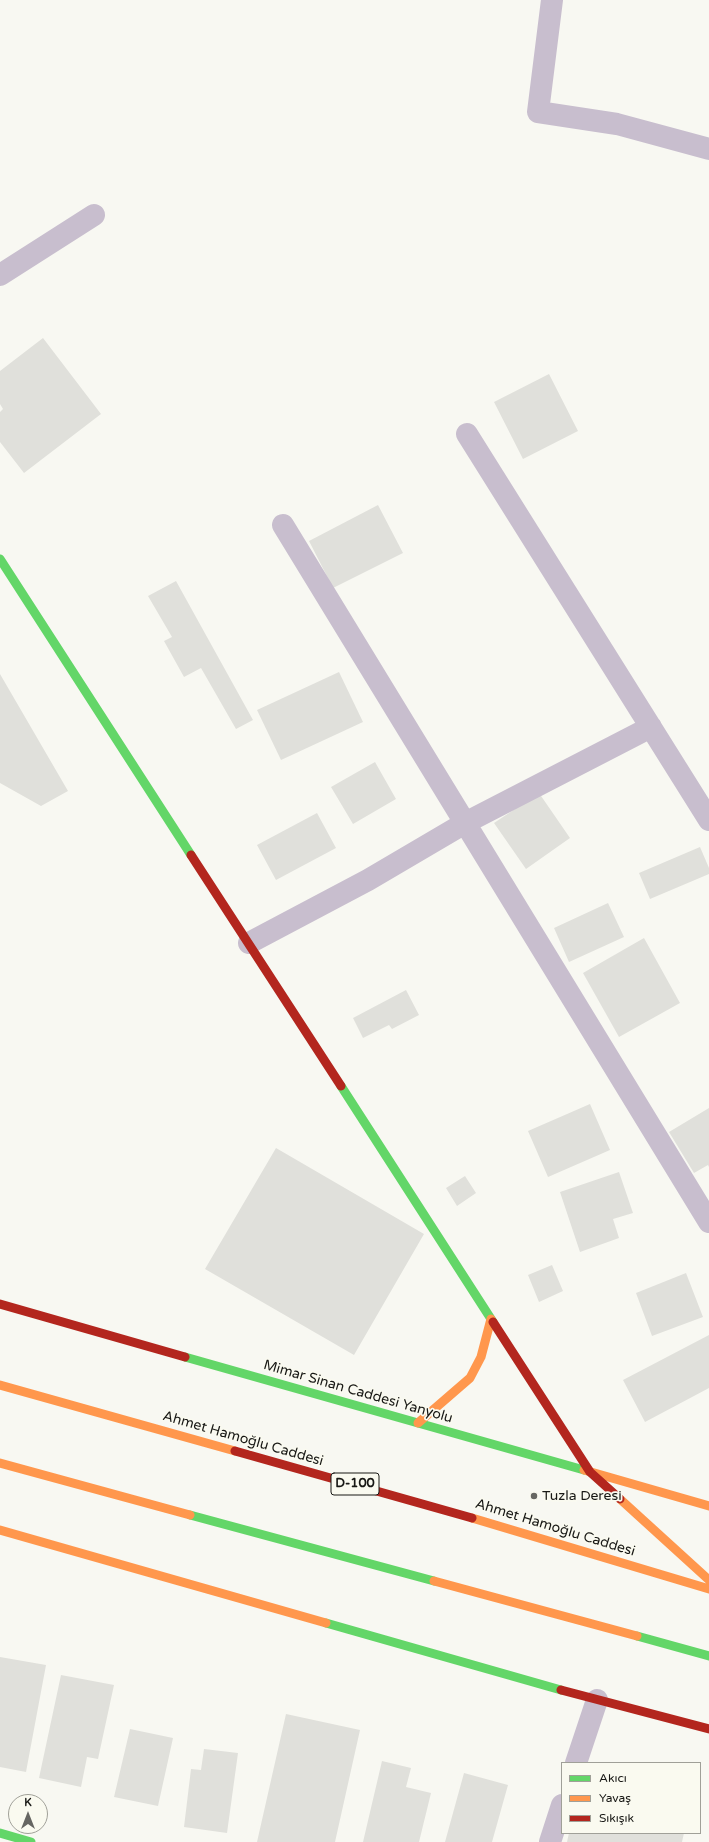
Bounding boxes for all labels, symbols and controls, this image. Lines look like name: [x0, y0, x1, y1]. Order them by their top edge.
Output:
street label: Mimar Sinan Caddesi Yanyolu: [261, 1357, 455, 1427]
street label: Ahmet Hamoğlu Caddesi: [161, 1408, 325, 1470]
road number: D-100: [331, 1473, 379, 1495]
place label: Tuzla Deresi: [542, 1488, 622, 1504]
marker: Tuzla Deresi: [529, 1491, 539, 1501]
street label: Ahmet Hamoğlu Caddesi: [473, 1496, 637, 1560]
legend: [561, 1762, 701, 1834]
text: Akıcı: [599, 1771, 627, 1785]
text: Yavaş: [599, 1791, 631, 1805]
north arrow: [8, 1794, 48, 1834]
text: K: [24, 1796, 32, 1809]
text: Sıkışık: [599, 1811, 634, 1825]

